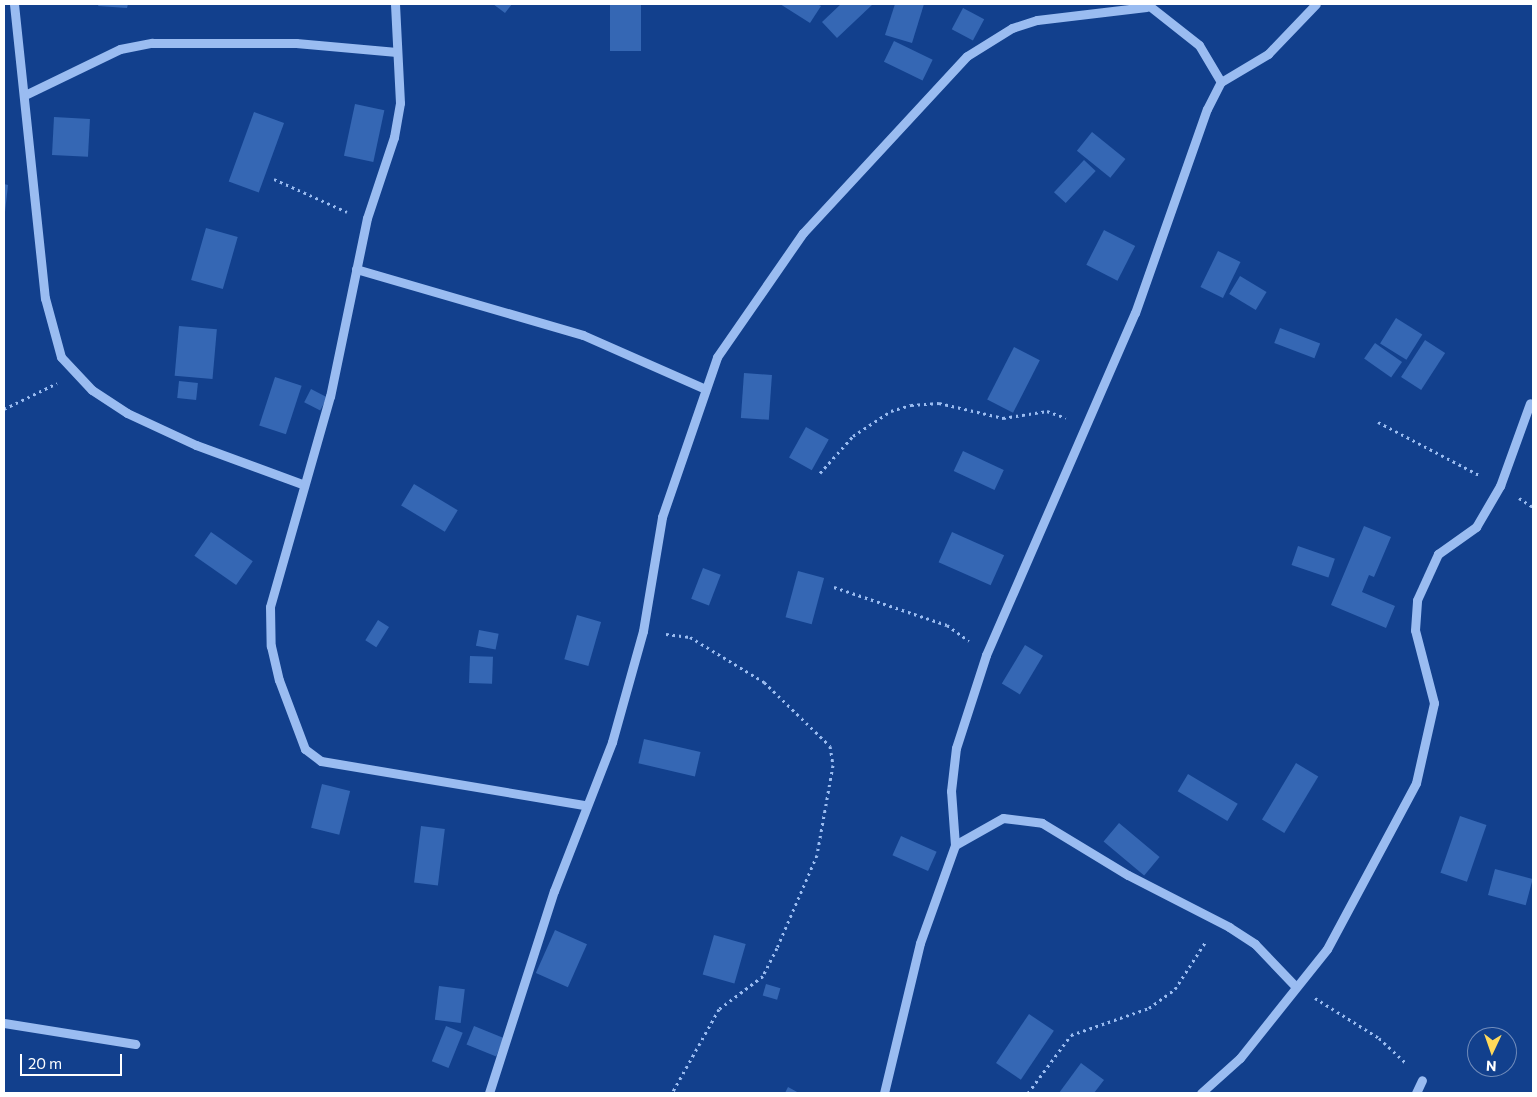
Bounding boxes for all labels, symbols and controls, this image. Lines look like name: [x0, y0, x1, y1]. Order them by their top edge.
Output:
north arrow: [1467, 1027, 1517, 1077]
scale bar: [22, 1044, 125, 1076]
text: 20 m: [28, 1054, 62, 1072]
text: N: [1486, 1058, 1497, 1075]

